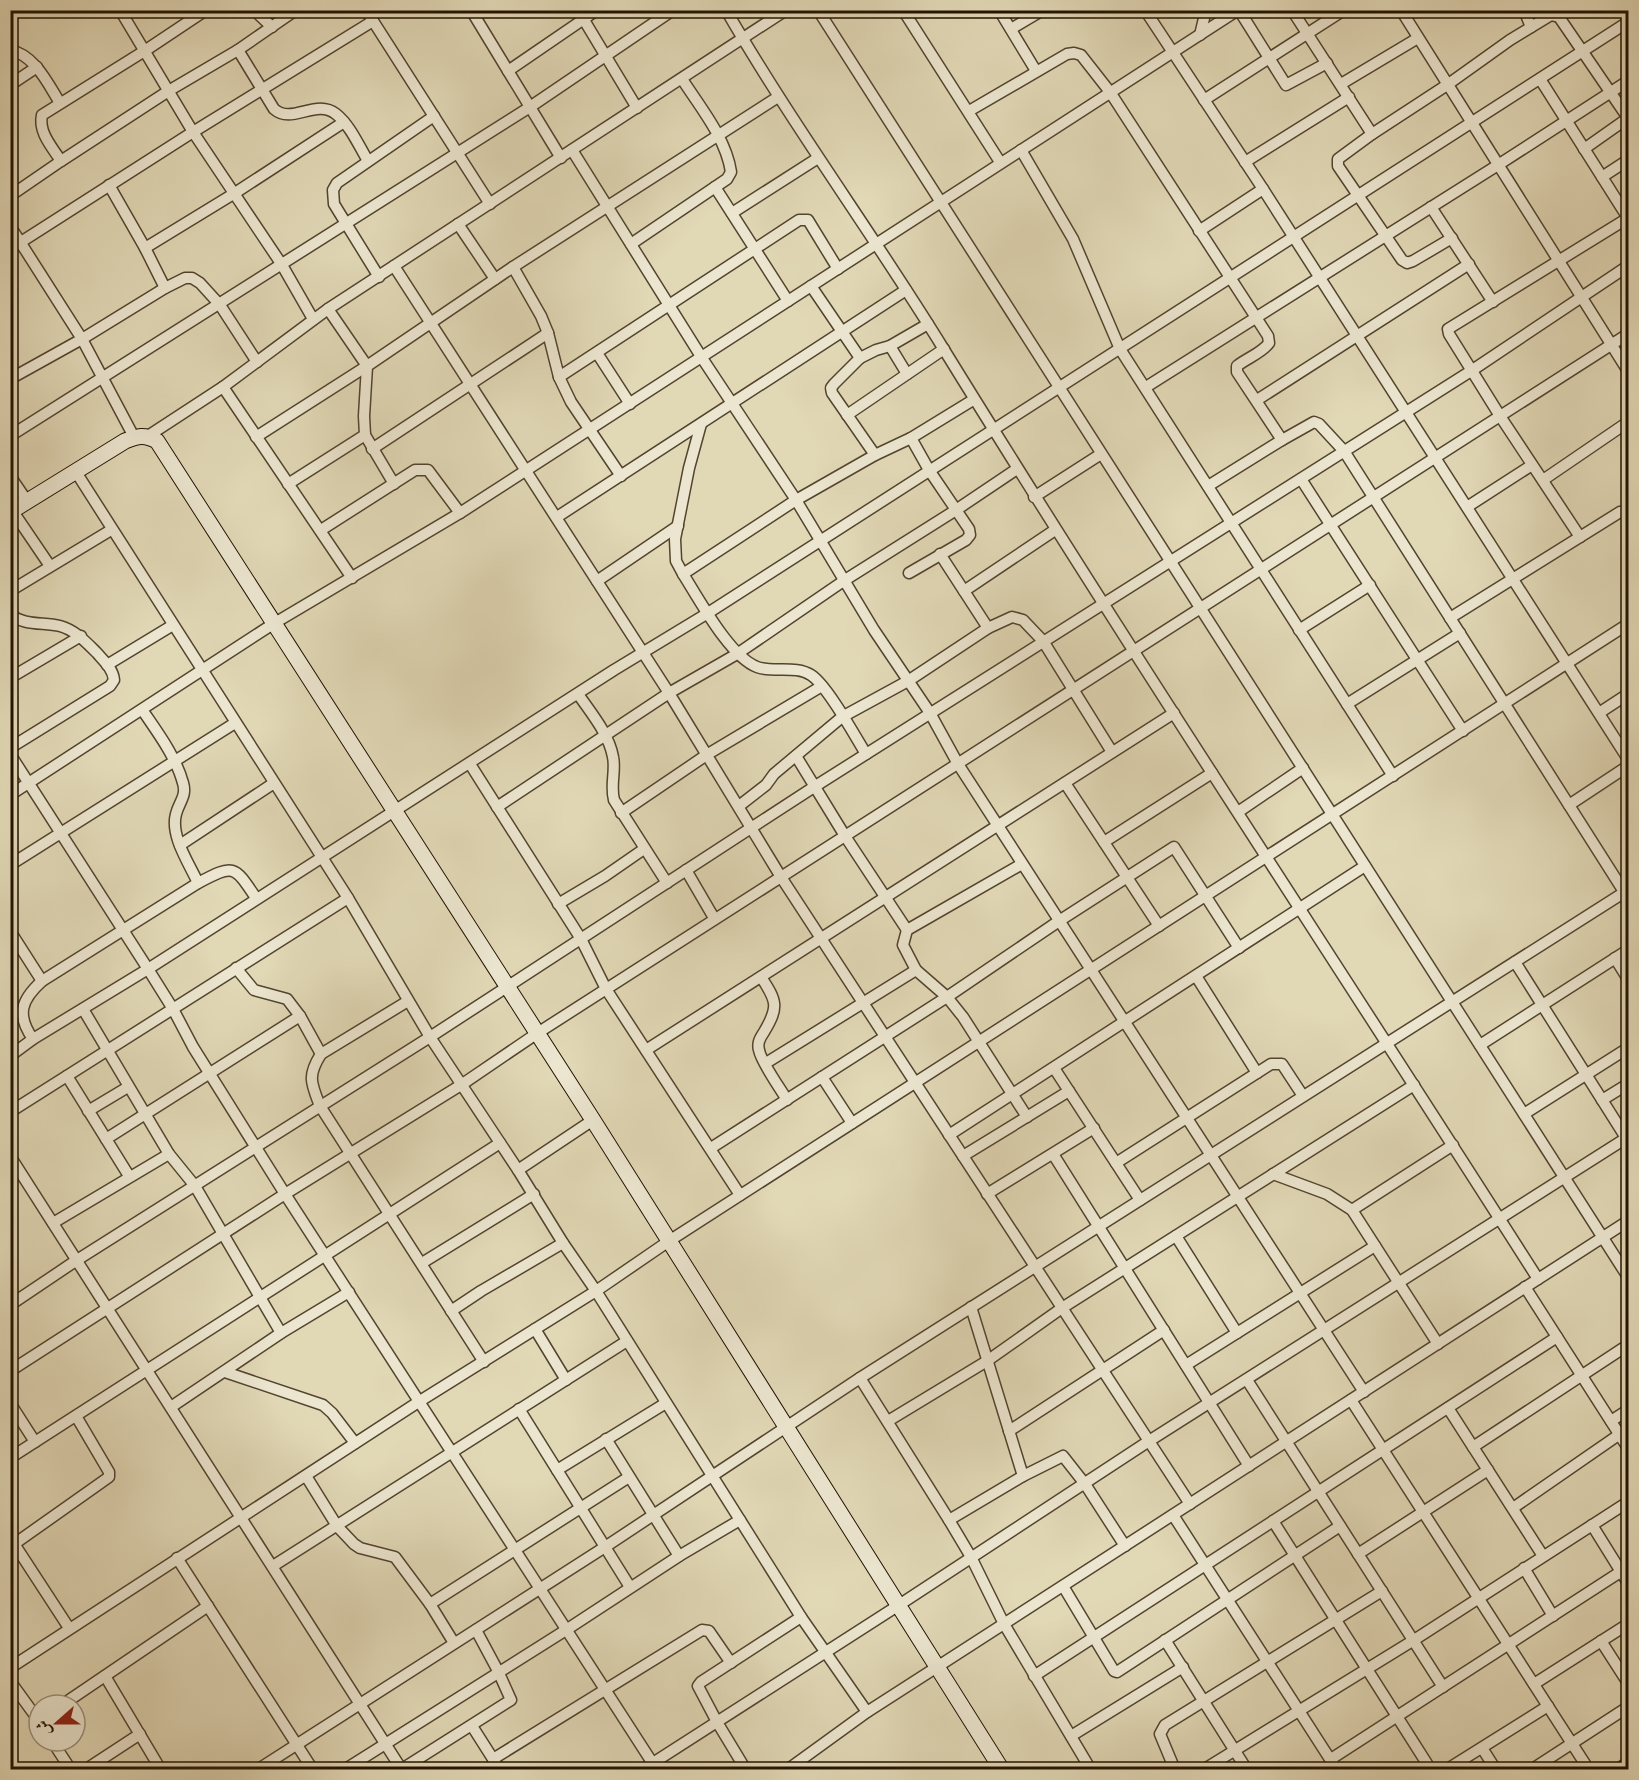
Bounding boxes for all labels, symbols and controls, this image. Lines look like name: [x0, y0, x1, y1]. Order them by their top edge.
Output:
north arrow: [27, 1693, 87, 1753]
text: ش: [33, 1717, 57, 1739]

